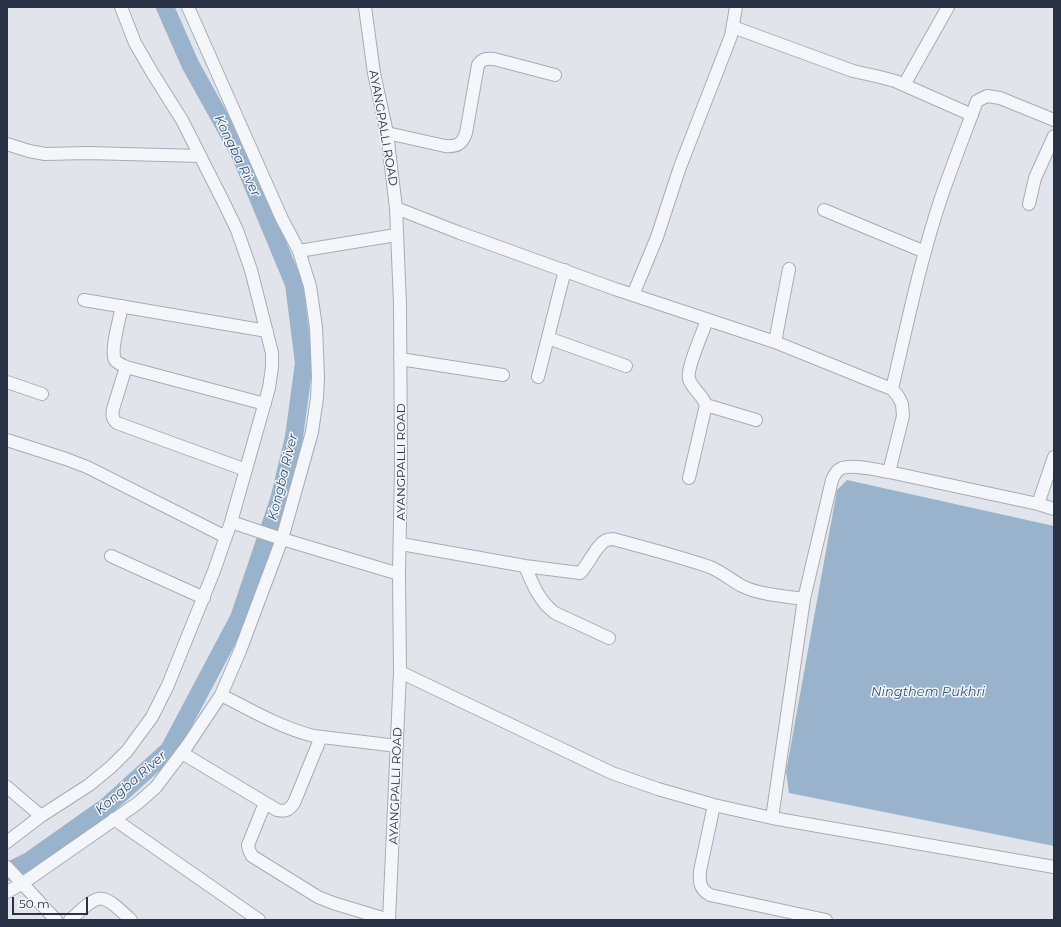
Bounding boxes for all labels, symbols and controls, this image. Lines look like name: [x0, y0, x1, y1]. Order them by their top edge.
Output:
street label: AYANGPALLI ROAD: [366, 69, 400, 187]
water label: Kongba River: [211, 113, 263, 199]
street label: AYANGPALLI ROAD: [394, 403, 408, 521]
water label: Kongba River: [265, 432, 301, 522]
water label: Ningthem Pukhri: [871, 684, 985, 700]
street label: AYANGPALLI ROAD: [387, 727, 405, 845]
water label: Kongba River: [92, 748, 170, 818]
scale bar: [14, 889, 90, 915]
text: 50 m: [19, 896, 50, 911]

